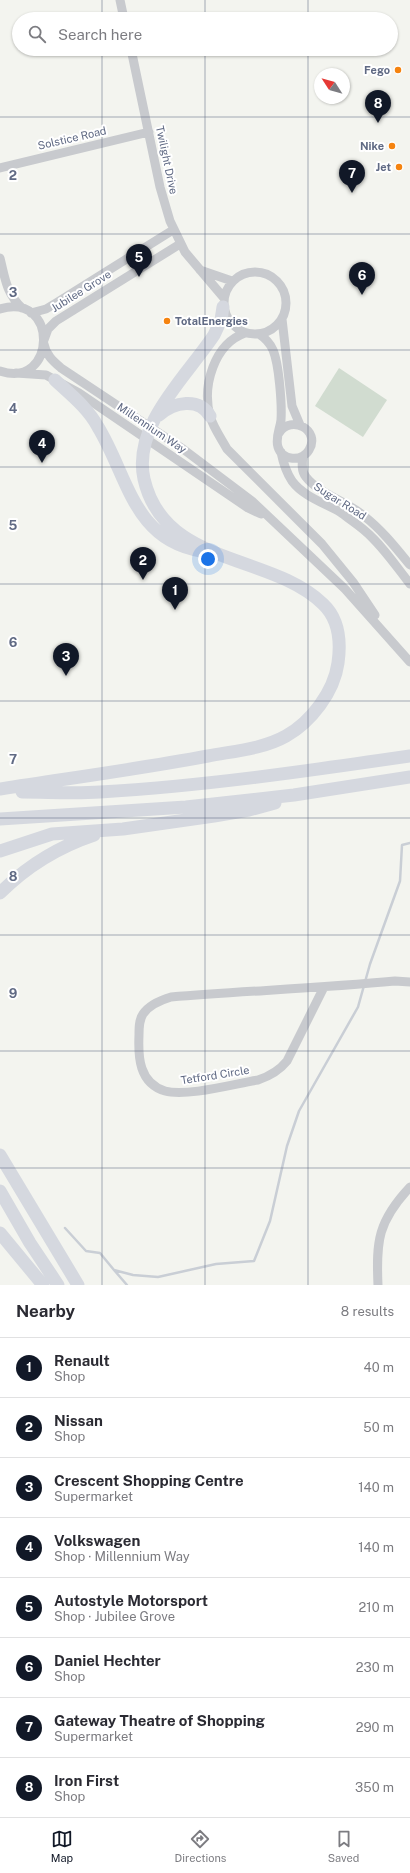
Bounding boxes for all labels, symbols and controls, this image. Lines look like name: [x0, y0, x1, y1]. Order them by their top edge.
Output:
search box: [12, 12, 398, 56]
icon: search: [26, 23, 48, 45]
text: Search here: [58, 26, 142, 43]
place label: Fego: [364, 64, 390, 76]
marker: Fego: [393, 65, 403, 75]
north arrow: [314, 68, 350, 104]
pin: 8: [365, 90, 391, 123]
street label: Solstice Road: [37, 124, 107, 152]
street label: Twilight Drive: [154, 125, 180, 195]
place label: Nike: [360, 140, 384, 152]
marker: Nike: [387, 141, 397, 151]
pin: 7: [339, 160, 365, 193]
place label: Jet: [376, 161, 391, 173]
marker: Jet: [394, 162, 404, 172]
text: 2: [9, 168, 17, 183]
pin: 5: [126, 244, 152, 277]
pin: 6: [349, 262, 375, 295]
street label: Jubilee Grove: [49, 268, 113, 314]
text: 3: [9, 285, 18, 300]
place label: TotalEnergies: [175, 315, 248, 327]
marker: TotalEnergies: [162, 316, 172, 326]
street label: Millennium Way: [115, 400, 189, 456]
text: 4: [9, 401, 18, 416]
pin: 4: [29, 430, 55, 463]
street label: Sugar Road: [312, 480, 368, 522]
text: 5: [9, 518, 18, 533]
pin: 2: [130, 547, 156, 580]
your location: [198, 549, 218, 569]
pin: 1: [162, 577, 188, 610]
text: 6: [9, 635, 18, 650]
pin: 3: [53, 643, 79, 676]
text: 7: [9, 752, 17, 767]
text: 8: [9, 869, 18, 884]
text: 9: [9, 986, 17, 1001]
street label: Tetford Circle: [180, 1064, 250, 1086]
text: Nearby: [16, 1301, 75, 1321]
text: 8 results: [341, 1304, 394, 1319]
text: Renault: [54, 1352, 110, 1369]
text: 1: [26, 1360, 32, 1375]
text: 40 m: [363, 1360, 394, 1375]
text: Shop: [54, 1369, 85, 1384]
text: Nissan: [54, 1412, 103, 1429]
text: 2: [25, 1420, 33, 1435]
text: 50 m: [363, 1420, 394, 1435]
text: Shop: [54, 1429, 85, 1444]
text: Crescent Shopping Centre: [54, 1472, 244, 1489]
text: 3: [25, 1480, 33, 1495]
text: 140 m: [358, 1480, 394, 1495]
text: Supermarket: [54, 1489, 133, 1504]
text: Volkswagen: [54, 1532, 140, 1549]
text: 4: [25, 1540, 33, 1555]
text: 140 m: [358, 1540, 394, 1555]
text: Shop · Millennium Way: [54, 1549, 190, 1564]
text: Autostyle Motorsport: [54, 1592, 208, 1609]
text: 5: [25, 1600, 33, 1615]
text: 210 m: [359, 1600, 394, 1615]
text: Shop · Jubilee Grove: [54, 1609, 175, 1624]
text: Daniel Hechter: [54, 1652, 161, 1669]
text: 6: [25, 1660, 33, 1675]
text: 230 m: [356, 1660, 394, 1675]
text: Shop: [54, 1669, 85, 1684]
text: Gateway Theatre of Shopping: [54, 1712, 265, 1729]
text: 7: [25, 1720, 33, 1735]
text: 290 m: [356, 1720, 394, 1735]
text: Supermarket: [54, 1729, 133, 1744]
text: Iron First: [54, 1772, 119, 1789]
text: 8: [25, 1780, 33, 1795]
text: 350 m: [355, 1780, 394, 1795]
text: Shop: [54, 1789, 85, 1804]
tab: Map: [51, 1828, 73, 1864]
tab: Directions: [175, 1828, 226, 1864]
tab: Saved: [328, 1828, 359, 1864]

